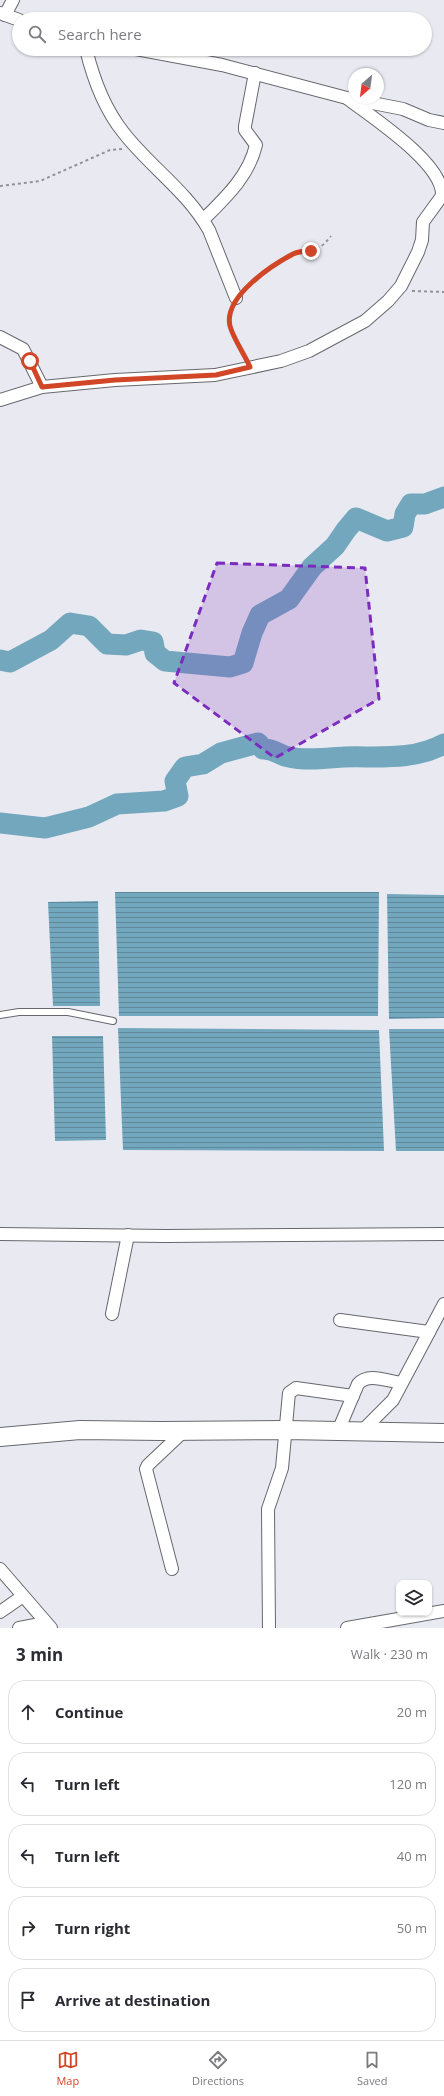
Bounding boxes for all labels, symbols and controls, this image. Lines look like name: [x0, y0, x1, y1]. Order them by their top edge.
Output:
search box: [12, 12, 432, 56]
icon: search: [26, 23, 48, 45]
text: Search here: [58, 24, 142, 44]
north arrow: [348, 68, 384, 104]
route end: [302, 242, 320, 260]
route start: [21, 352, 39, 370]
map controls: [396, 1580, 432, 1616]
button: layers: [396, 1580, 432, 1616]
text: 3 min: [16, 1643, 63, 1666]
text: Walk · 230 m: [351, 1645, 428, 1663]
icon: ahead: [17, 1701, 39, 1723]
text: Continue: [55, 1702, 123, 1722]
text: 20 m: [397, 1703, 427, 1721]
icon: left: [17, 1773, 39, 1795]
text: Turn left: [55, 1774, 120, 1794]
text: 120 m: [389, 1775, 427, 1793]
icon: left: [17, 1845, 39, 1867]
text: Turn left: [55, 1846, 120, 1866]
text: 40 m: [397, 1847, 427, 1865]
icon: right: [17, 1917, 39, 1939]
text: Turn right: [55, 1918, 130, 1938]
text: 50 m: [397, 1919, 427, 1937]
icon: arrive: [17, 1989, 39, 2011]
text: Arrive at destination: [55, 1990, 210, 2010]
tab: Map: [56, 2049, 79, 2088]
tab: Directions: [192, 2049, 244, 2088]
tab: Saved: [357, 2049, 388, 2088]

